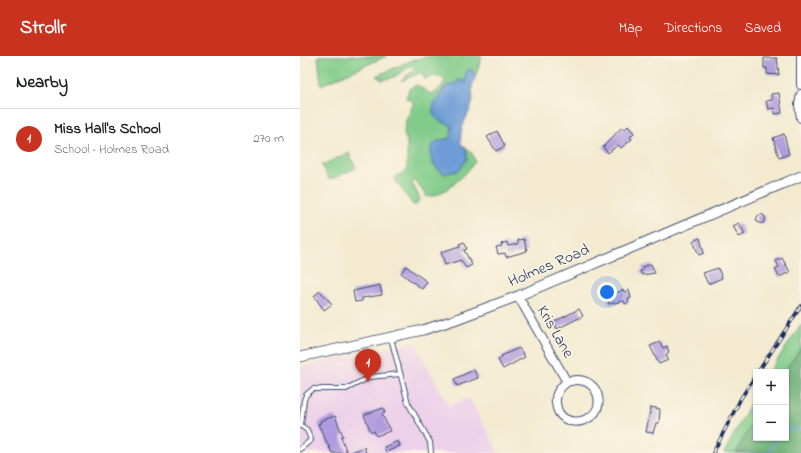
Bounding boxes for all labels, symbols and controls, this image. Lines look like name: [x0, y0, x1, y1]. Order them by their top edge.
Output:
text: Strollr: [20, 15, 66, 42]
text: Map: [619, 18, 642, 39]
text: Directions: [664, 18, 722, 39]
text: Saved: [744, 18, 781, 39]
text: Nearby: [16, 70, 68, 95]
text: Miss Hall's School: [54, 118, 161, 140]
text: 1: [27, 129, 31, 148]
text: 270 m: [253, 129, 284, 148]
text: School · Holmes Road: [54, 140, 169, 159]
street label: Holmes Road: [505, 238, 593, 294]
your location: [597, 282, 617, 302]
street label: Kris Lane: [530, 301, 580, 364]
pin: 1: [355, 349, 381, 382]
map controls: [753, 369, 789, 441]
button: +: [753, 369, 789, 405]
button: −: [753, 405, 789, 441]

